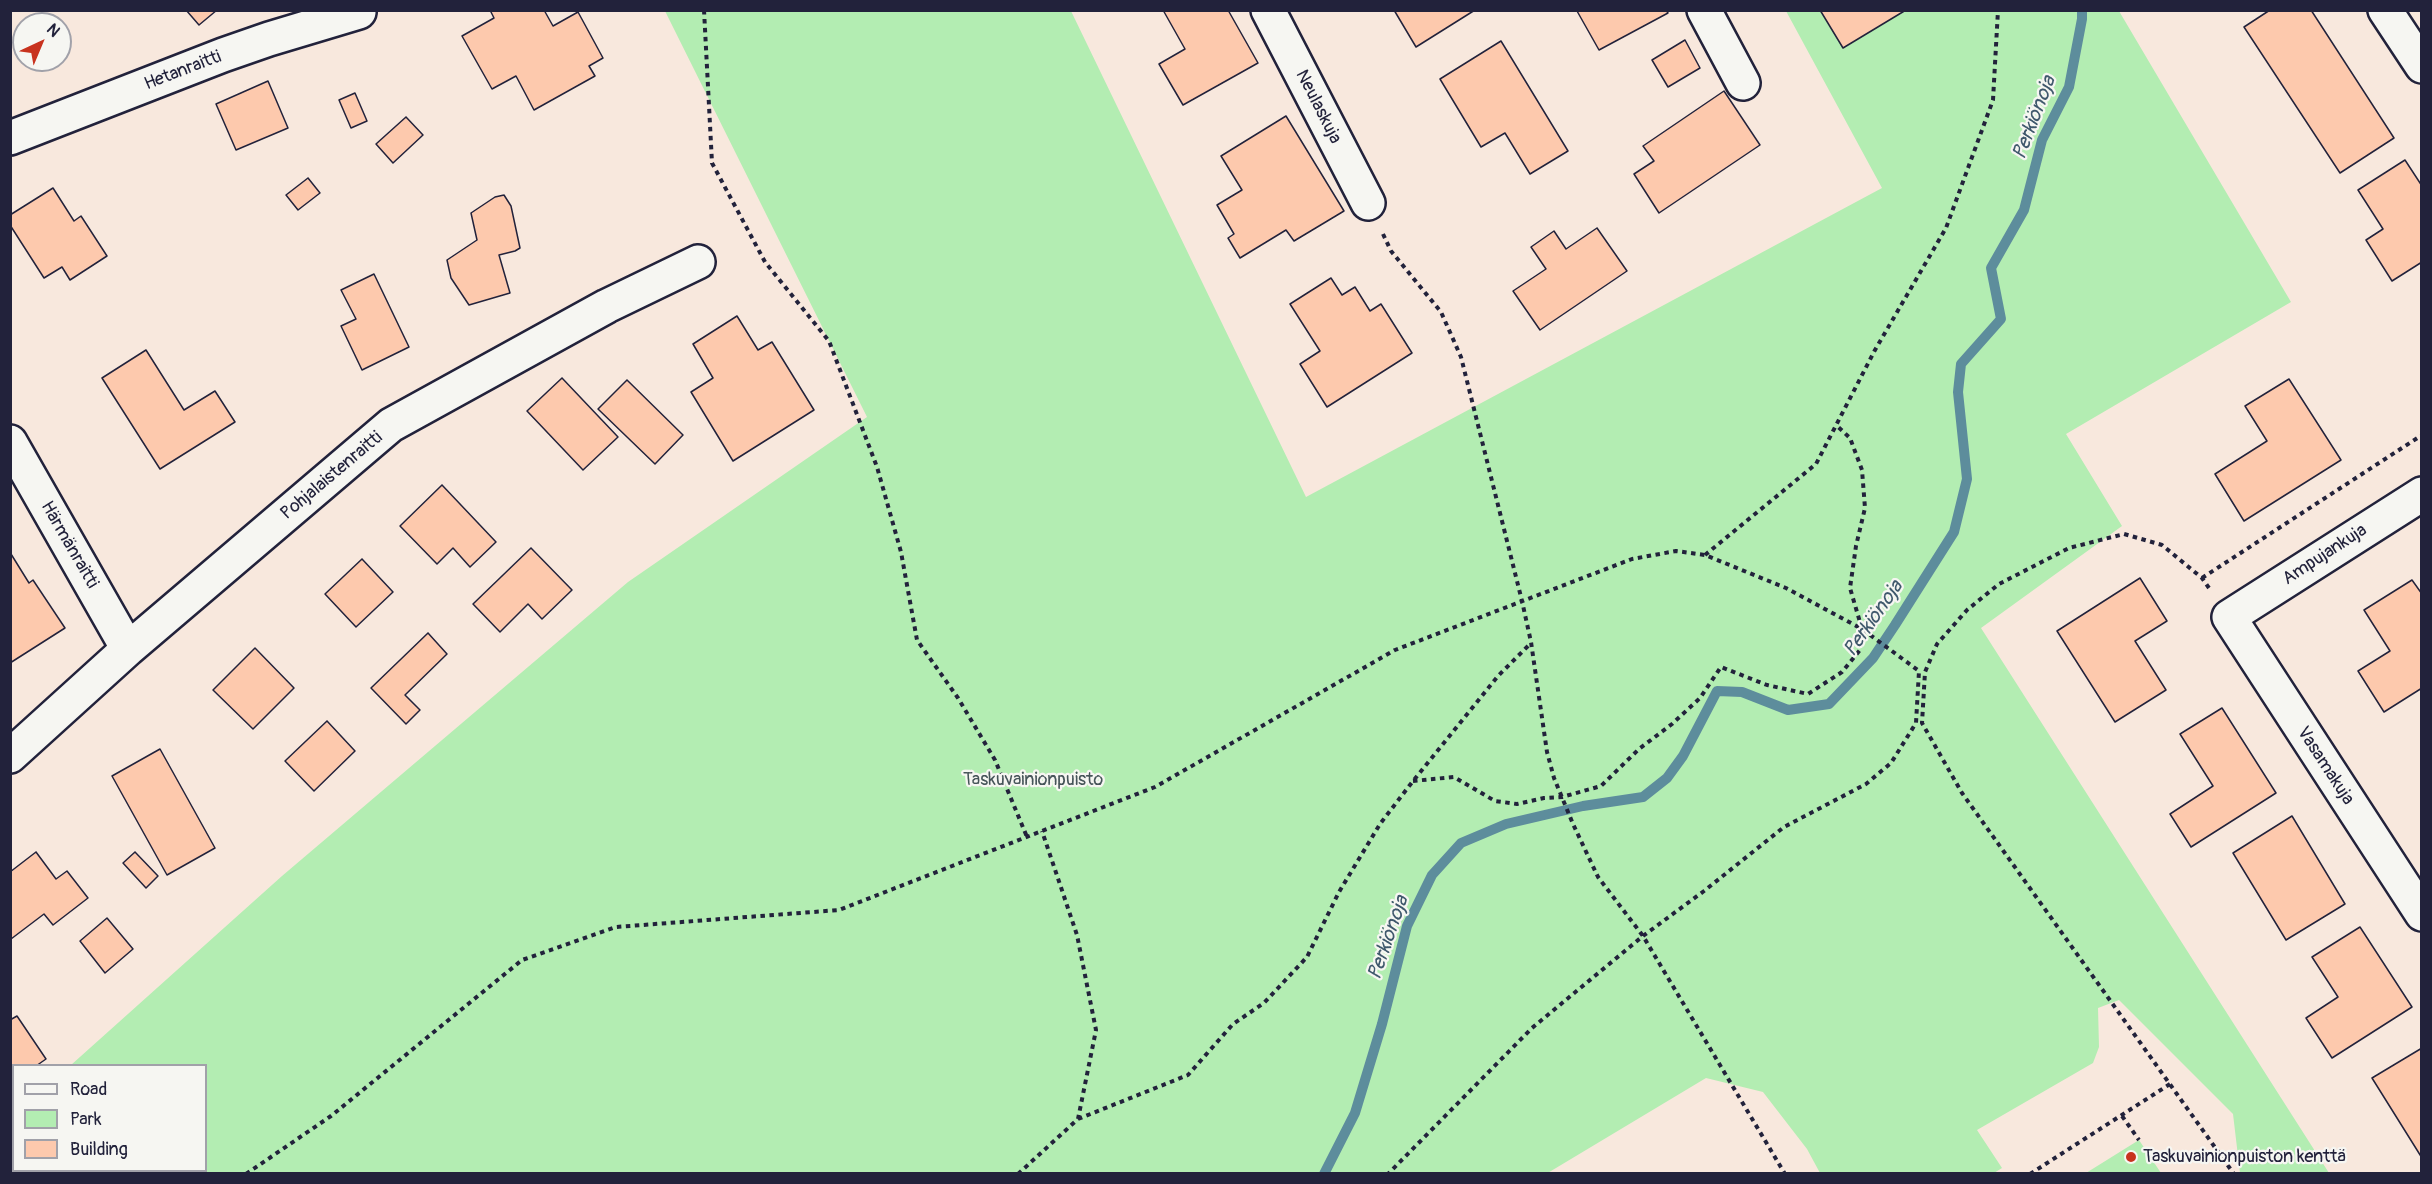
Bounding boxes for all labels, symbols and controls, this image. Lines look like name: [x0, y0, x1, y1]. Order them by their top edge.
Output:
north arrow: [12, 12, 72, 72]
text: N: [42, 20, 64, 41]
street label: Hetanraitti: [142, 46, 224, 96]
street label: Neulaskuja: [1290, 67, 1346, 147]
water label: Perkiönoja: [2008, 73, 2062, 163]
street label: Pohjalaistenraitti: [277, 427, 387, 525]
street label: Härmänraitti: [35, 498, 103, 592]
street label: Ampujankuja: [2279, 520, 2371, 590]
water label: Perkiönoja: [1839, 576, 1909, 662]
street label: Vasamakuja: [2292, 723, 2358, 809]
park label: Taskuvainionpuisto: [963, 769, 1103, 791]
water label: Perkiönoja: [1363, 893, 1415, 983]
legend: [12, 1064, 207, 1172]
text: Road: [70, 1078, 107, 1101]
text: Park: [70, 1108, 102, 1131]
text: Building: [70, 1138, 128, 1161]
place label: Taskuvainionpuiston kenttä: [2143, 1146, 2346, 1168]
marker: Taskuvainionpuiston kenttä: [2124, 1150, 2138, 1164]

